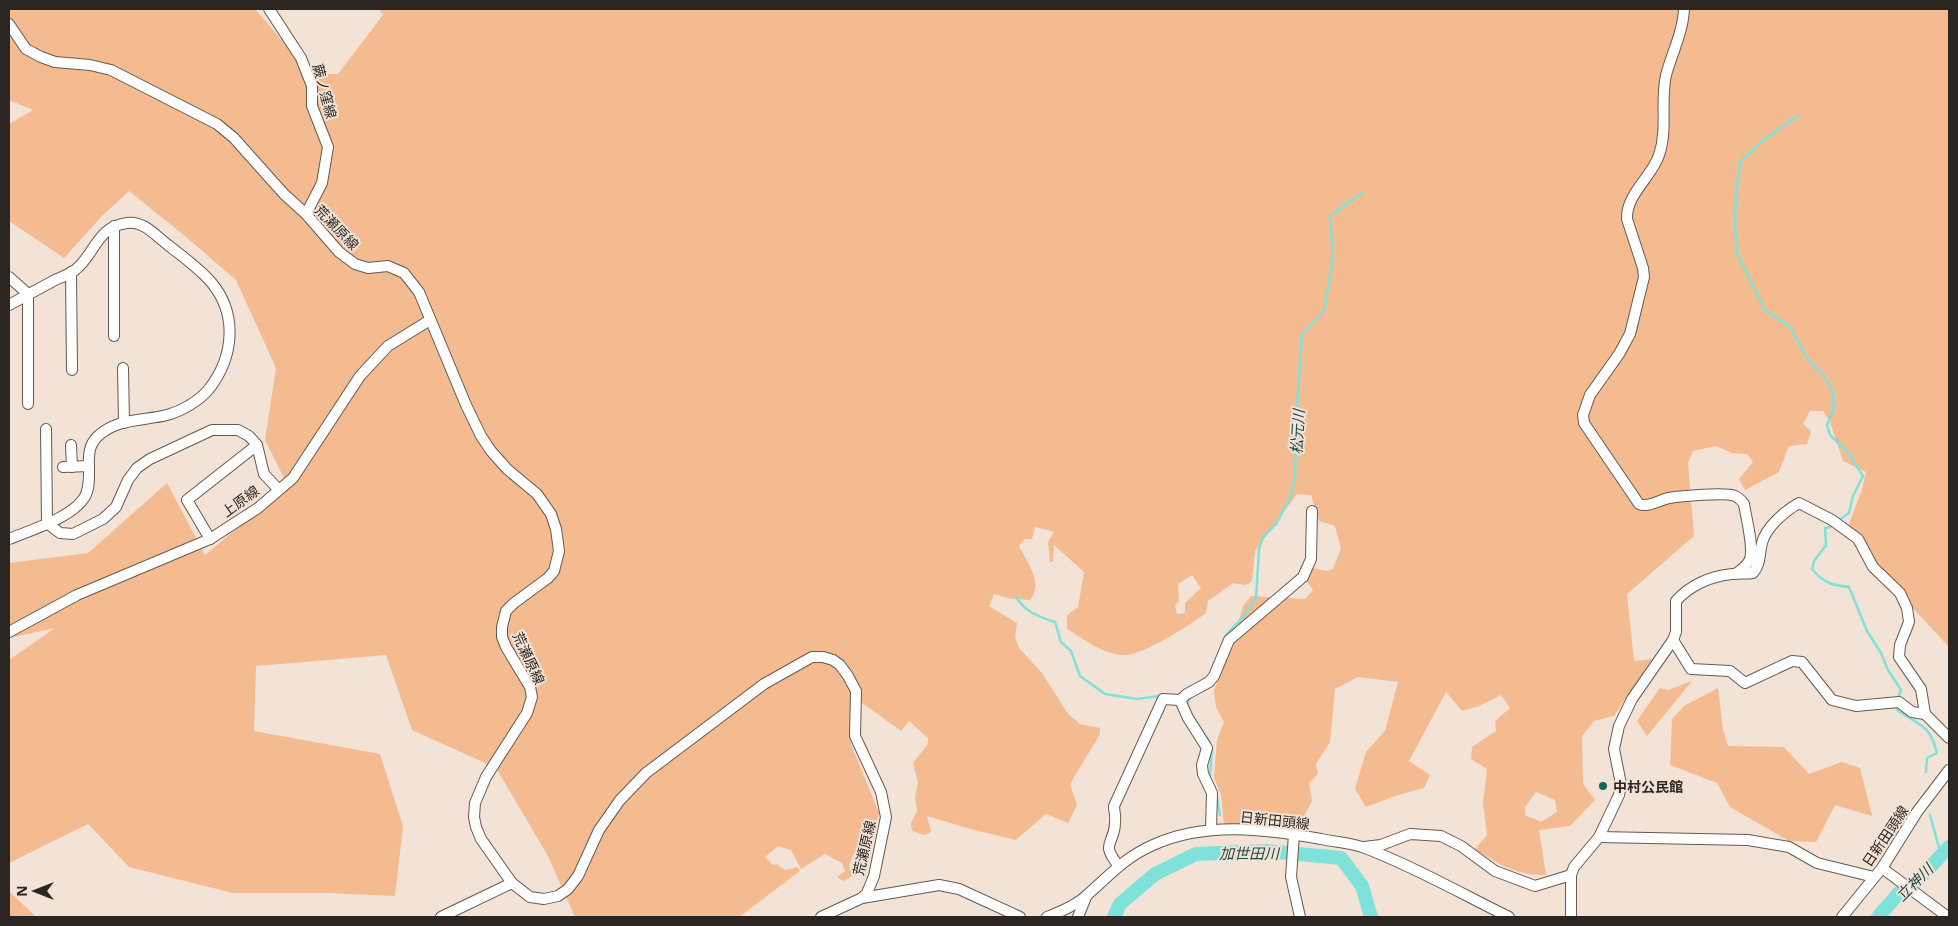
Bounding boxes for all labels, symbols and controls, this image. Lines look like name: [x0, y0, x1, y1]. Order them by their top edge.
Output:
street label: 蕨ノ窪線: [309, 61, 341, 121]
street label: 荒瀬原線: [311, 200, 363, 254]
water label: 松元川: [1286, 407, 1308, 455]
street label: 上原線: [217, 481, 263, 521]
street label: 荒瀬原線: [509, 629, 549, 687]
place label: 中村公民館: [1613, 777, 1683, 796]
marker: 中村公民館: [1597, 780, 1609, 792]
street label: 日新田頭線: [1858, 802, 1912, 870]
street label: 日新田頭線: [1239, 807, 1311, 833]
street label: 荒瀬原線: [848, 819, 880, 877]
water label: 加世田川: [1219, 843, 1281, 863]
water label: 立神川: [1891, 858, 1938, 905]
north arrow: [10, 866, 60, 916]
text: N: [12, 885, 31, 897]

